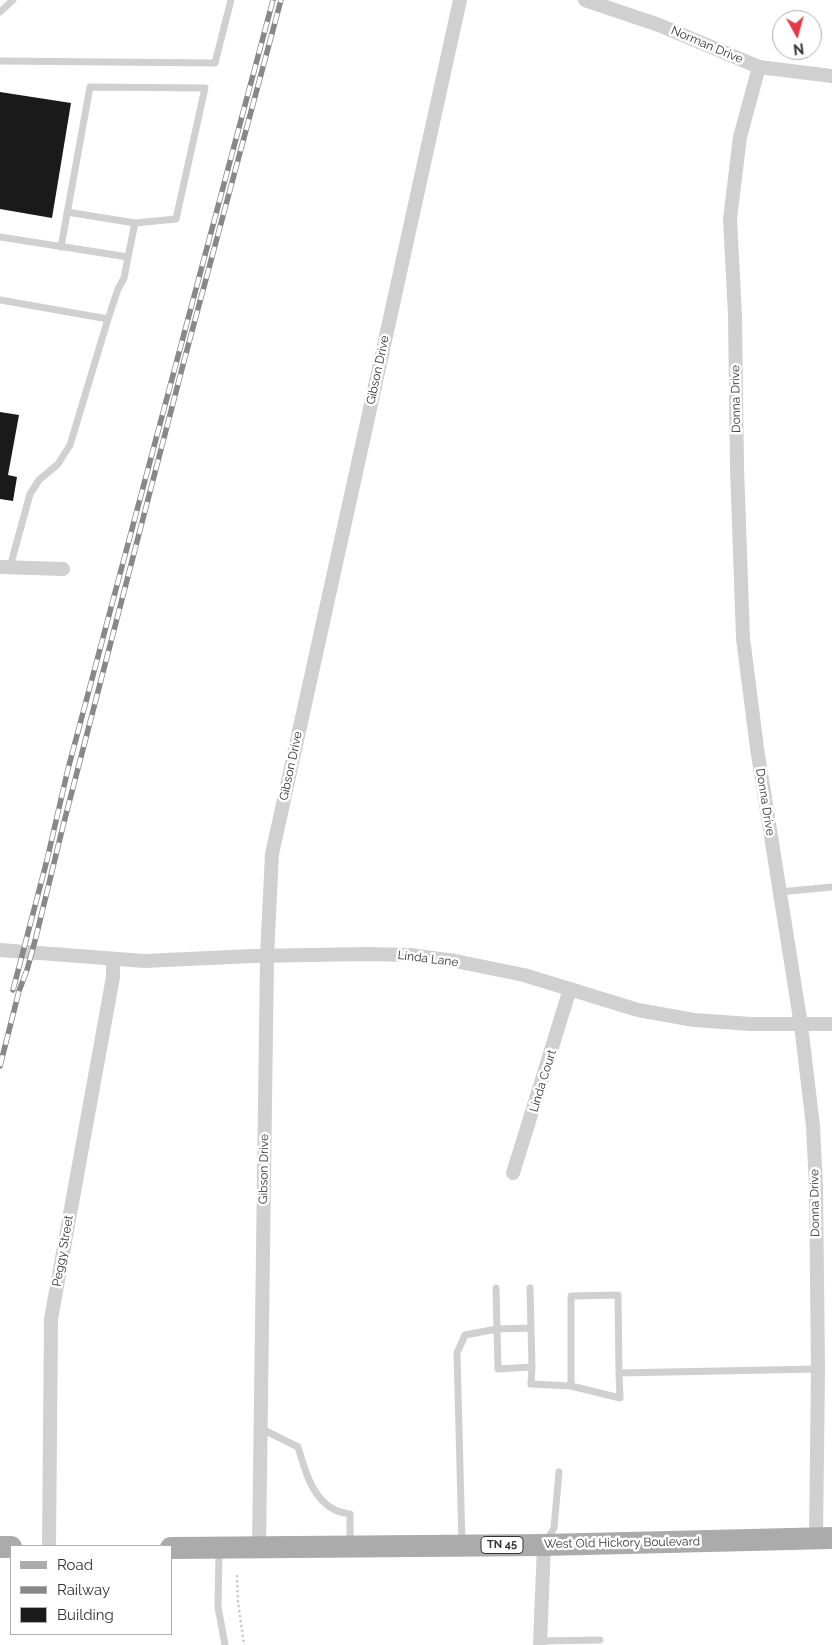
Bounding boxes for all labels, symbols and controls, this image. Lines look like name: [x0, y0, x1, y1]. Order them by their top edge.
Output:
north arrow: [772, 10, 822, 60]
street label: Norman Drive: [669, 23, 745, 67]
text: N: [792, 40, 805, 57]
street label: Gibson Drive: [364, 334, 392, 406]
street label: Donna Drive: [728, 365, 744, 433]
street label: Gibson Drive: [277, 730, 305, 802]
street label: Donna Drive: [753, 767, 777, 837]
street label: Linda Lane: [397, 948, 459, 970]
street label: Linda Court: [527, 1048, 559, 1114]
street label: Gibson Drive: [256, 1134, 272, 1204]
street label: Donna Drive: [807, 1169, 823, 1237]
street label: Peggy Street: [50, 1214, 76, 1288]
street label: West Old Hickory Boulevard: [544, 1534, 700, 1552]
road number: TN 45: [481, 1536, 523, 1554]
legend: [10, 1545, 172, 1635]
text: Road: [57, 1556, 93, 1574]
text: Railway: [57, 1581, 110, 1599]
text: Building: [57, 1606, 114, 1624]

